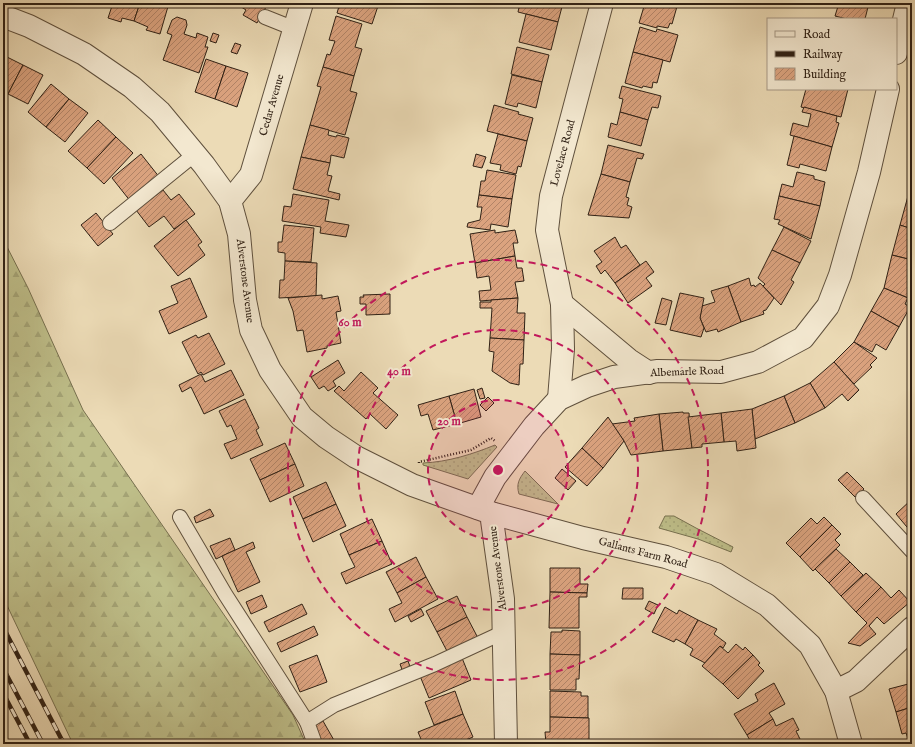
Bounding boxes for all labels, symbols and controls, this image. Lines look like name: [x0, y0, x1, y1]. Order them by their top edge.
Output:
legend: [767, 18, 897, 90]
text: Road: [803, 27, 831, 42]
text: Railway: [803, 47, 842, 62]
text: Building: [803, 67, 847, 82]
street label: Cedar Avenue: [257, 73, 287, 137]
street label: Lovelace Road: [547, 118, 579, 188]
street label: Alverstone Avenue: [233, 237, 257, 324]
text: 60 m: [339, 315, 362, 330]
text: 40 m: [387, 364, 412, 379]
street label: Albemarle Road: [649, 364, 724, 380]
text: 20 m: [437, 414, 461, 429]
centre of rings: [491, 463, 505, 477]
street label: Alverstone Avenue: [486, 525, 510, 612]
street label: Gallants Farm Road: [597, 534, 689, 572]

